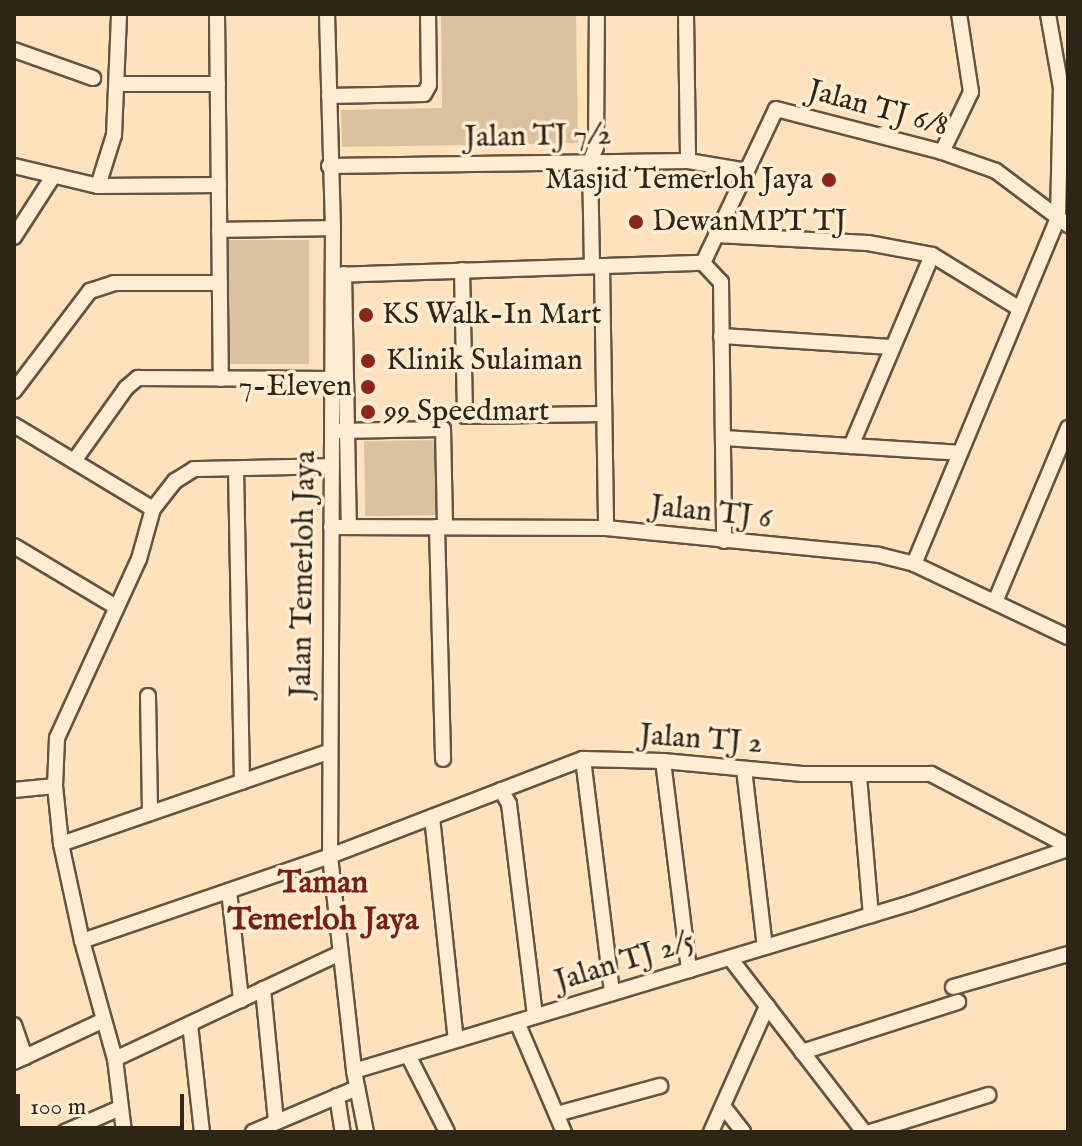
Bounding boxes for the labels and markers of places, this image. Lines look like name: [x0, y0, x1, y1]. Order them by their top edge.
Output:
place label: Masjid Temerloh Jaya: [545, 162, 813, 198]
marker: Masjid Temerloh Jaya: [820, 171, 838, 189]
place label: DewanMPT TJ: [652, 204, 847, 240]
marker: DewanMPT TJ: [627, 213, 645, 231]
place label: KS Walk-In Mart: [382, 297, 601, 333]
marker: KS Walk-In Mart: [357, 306, 375, 324]
place label: Klinik Sulaiman: [386, 343, 583, 379]
marker: Klinik Sulaiman: [357, 350, 379, 372]
place label: 7-Eleven: [238, 369, 352, 405]
marker: 7-Eleven: [359, 378, 377, 396]
place label: 99 Speedmart: [384, 394, 549, 430]
marker: 99 Speedmart: [359, 403, 377, 421]

